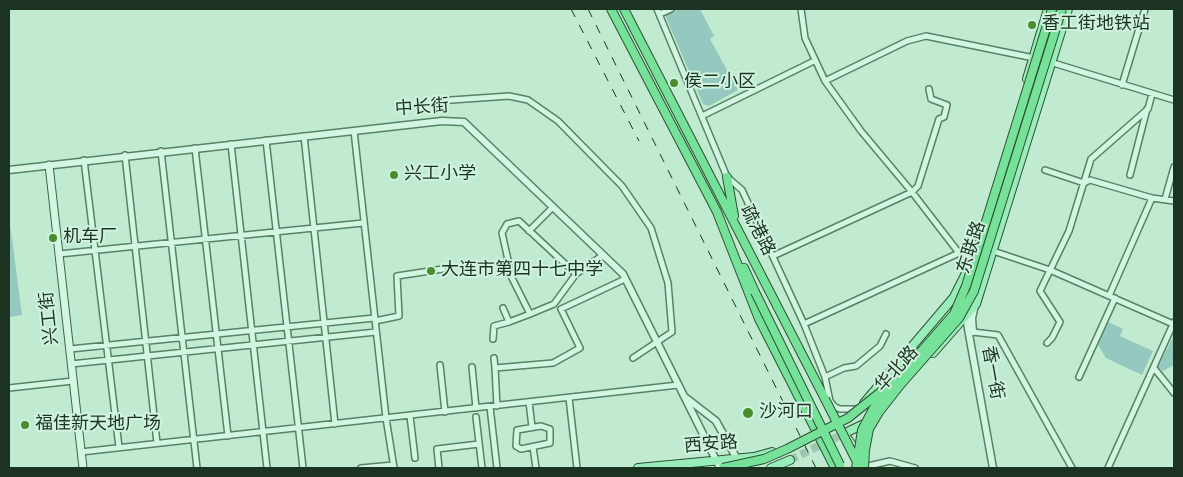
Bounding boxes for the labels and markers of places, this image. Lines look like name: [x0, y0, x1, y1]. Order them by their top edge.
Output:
place label: 香工街地铁站: [1042, 14, 1150, 36]
marker: 香工街地铁站: [1026, 19, 1038, 31]
place label: 侯二小区: [684, 72, 756, 94]
marker: 侯二小区: [668, 77, 680, 89]
place label: 兴工小学: [404, 164, 476, 186]
marker: 兴工小学: [388, 169, 400, 181]
place label: 机车厂: [63, 227, 117, 249]
marker: 机车厂: [47, 232, 59, 244]
place label: 大连市第四十七中学: [441, 260, 603, 282]
marker: 大连市第四十七中学: [425, 265, 437, 277]
place label: 沙河口: [759, 402, 813, 424]
marker: 沙河口: [741, 406, 755, 420]
place label: 福佳新天地广场: [35, 414, 161, 436]
marker: 福佳新天地广场: [19, 419, 31, 431]

